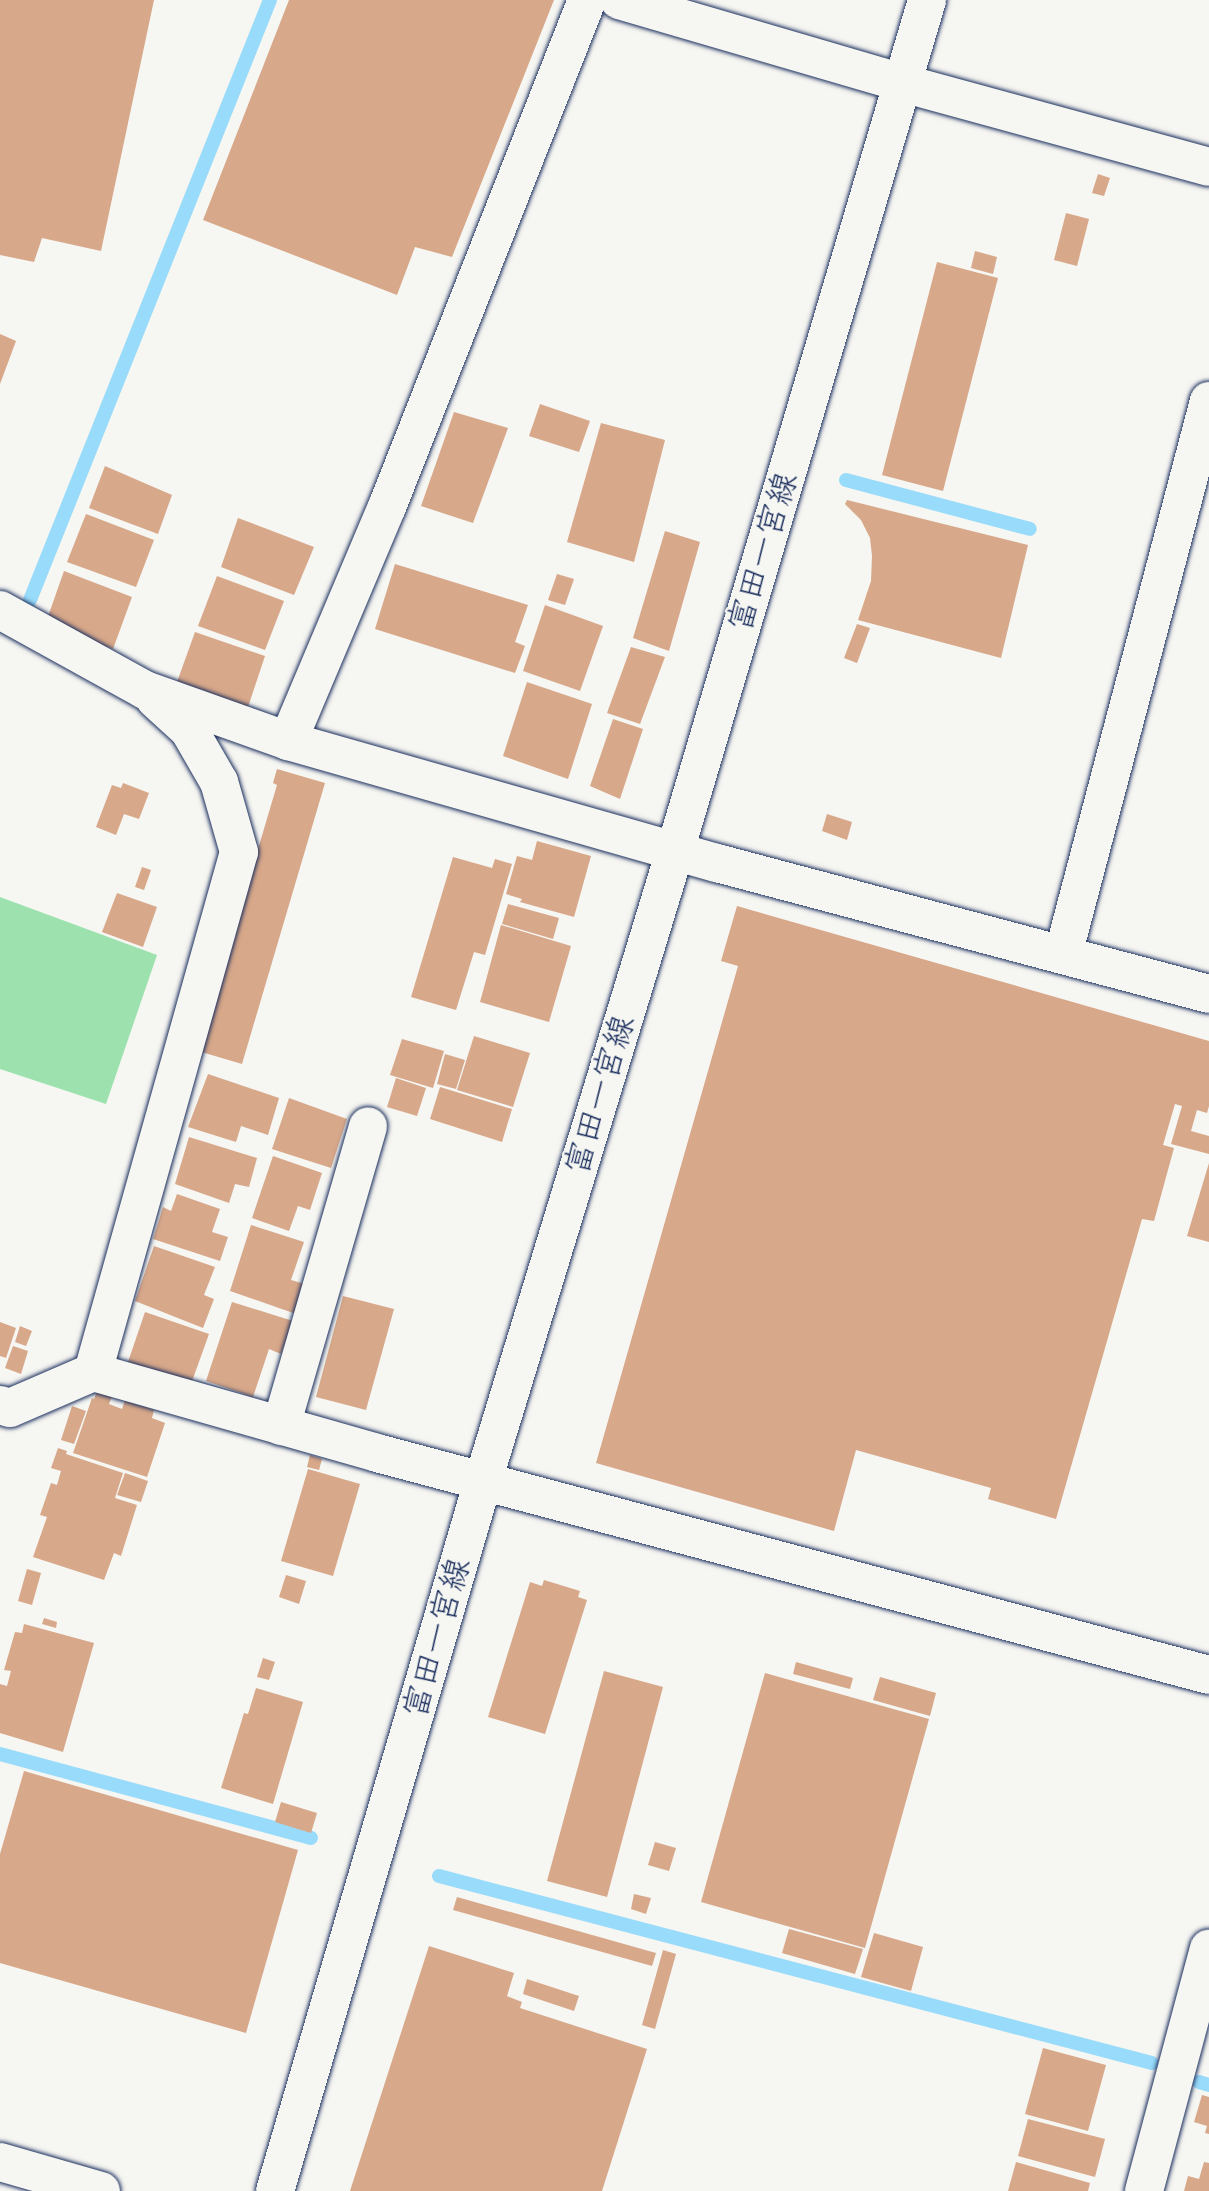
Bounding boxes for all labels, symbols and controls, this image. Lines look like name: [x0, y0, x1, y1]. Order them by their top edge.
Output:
street label: 富田一宮線: [720, 467, 806, 637]
street label: 富田一宮線: [557, 1010, 643, 1180]
street label: 富田一宮線: [395, 1553, 479, 1723]

